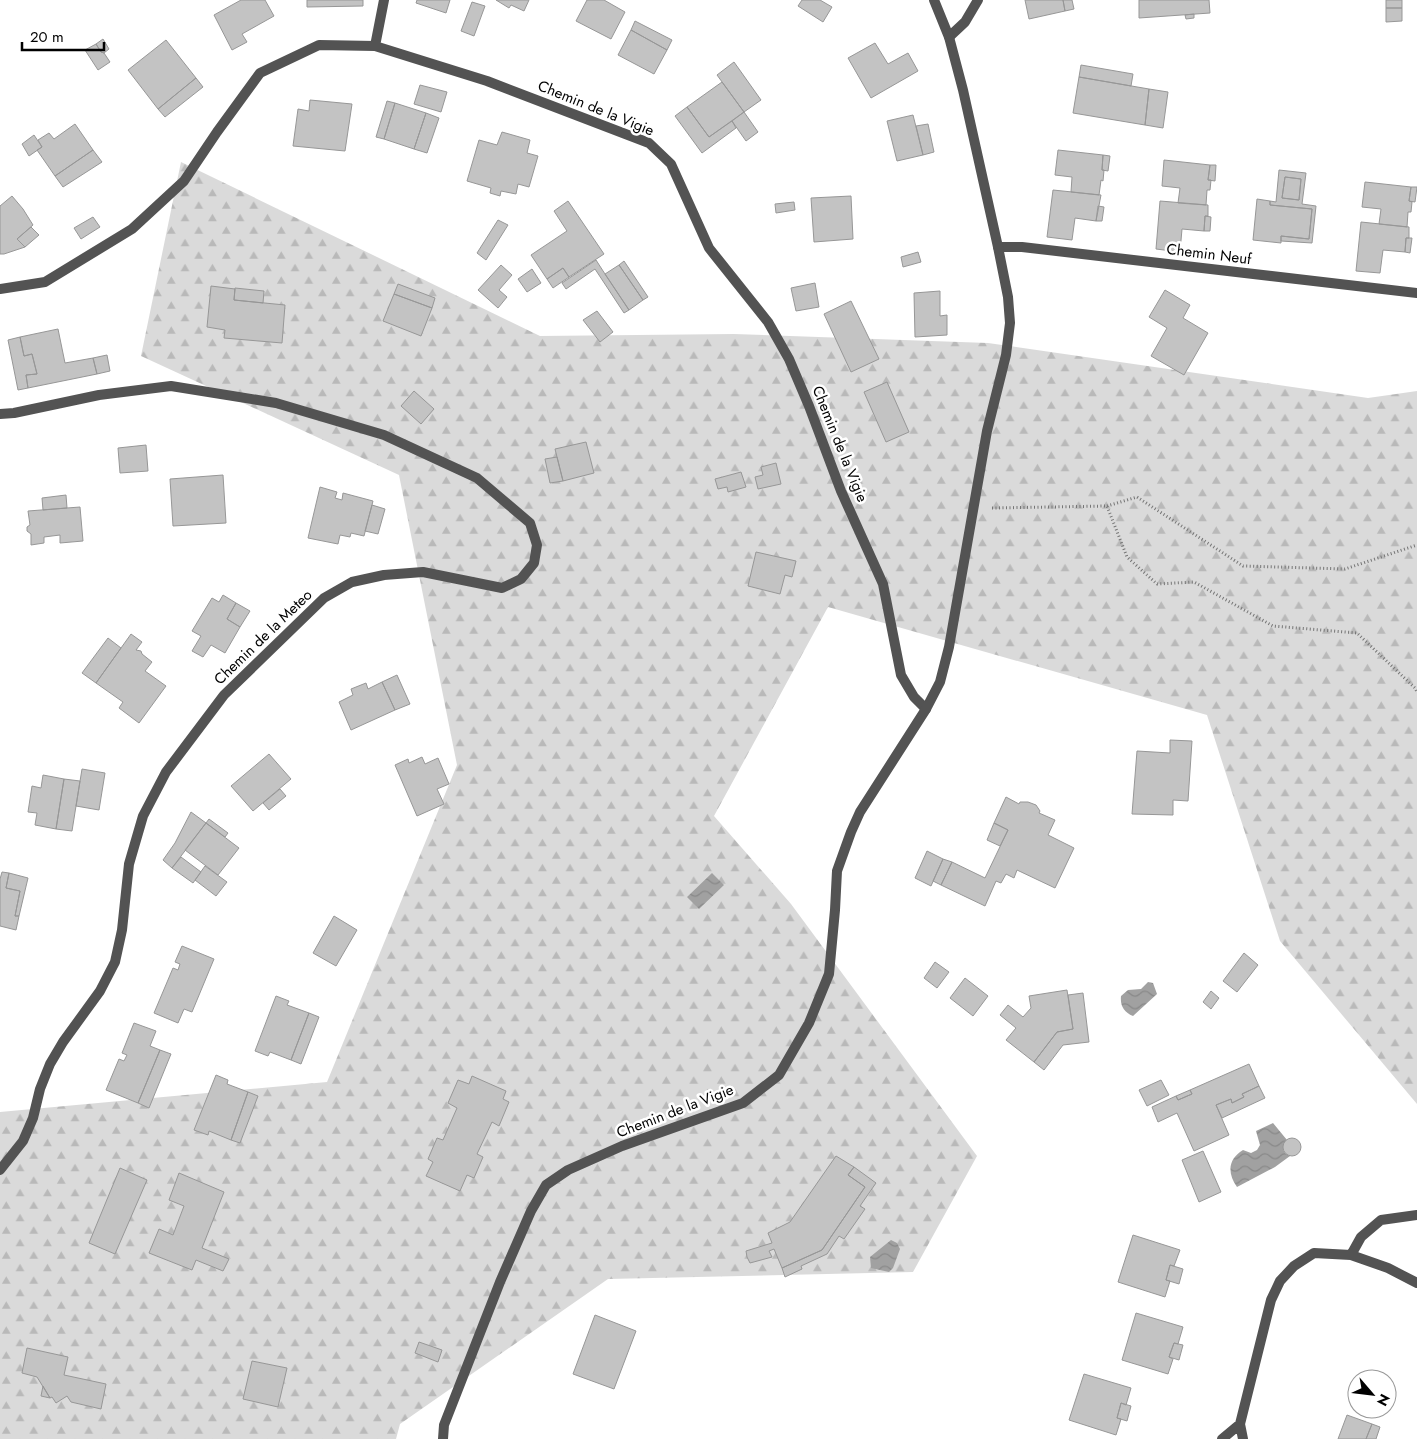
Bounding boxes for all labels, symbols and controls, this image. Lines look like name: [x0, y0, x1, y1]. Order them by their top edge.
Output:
scale bar: [22, 20, 105, 52]
text: 20 m: [30, 26, 64, 48]
street label: Chemin de la Vigie: [534, 75, 658, 141]
street label: Chemin Neuf: [1165, 238, 1253, 270]
street label: Chemin de la Vigie: [807, 382, 873, 506]
street label: Chemin de la Meteo: [209, 584, 317, 690]
street label: Chemin de la Vigie: [613, 1078, 737, 1143]
north arrow: [1347, 1369, 1397, 1419]
text: N: [1372, 1390, 1395, 1410]

